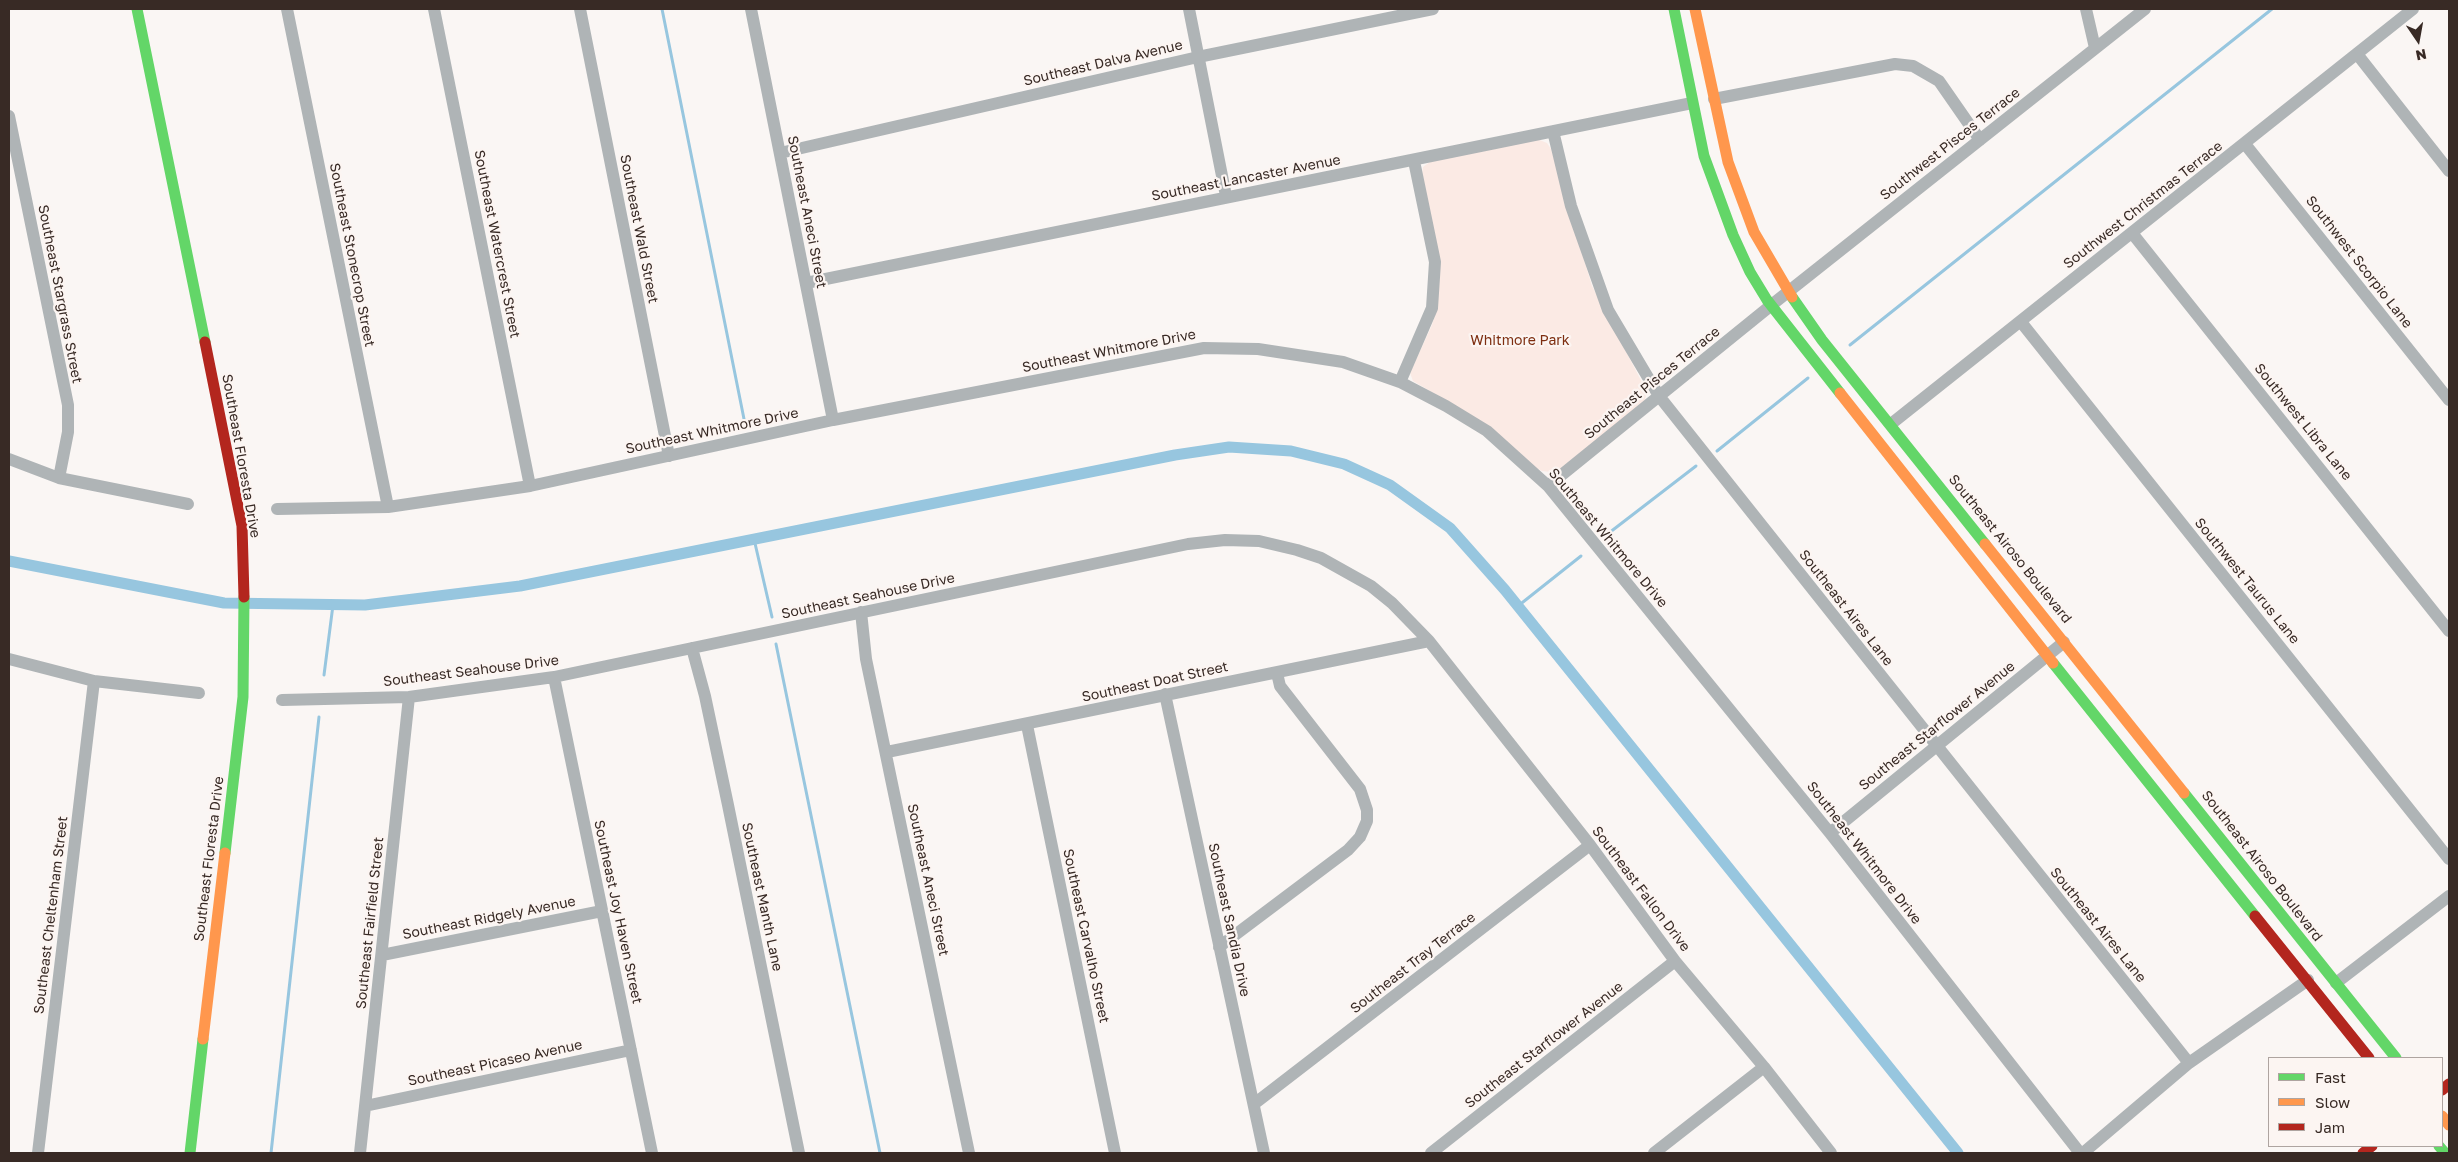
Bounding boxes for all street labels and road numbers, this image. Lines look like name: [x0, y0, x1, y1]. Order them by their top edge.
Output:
street label: Southeast Dalva Avenue: [1022, 37, 1184, 89]
street label: Southwest Pisces Terrace: [1877, 84, 2023, 204]
street label: Southeast Aneci Street: [784, 134, 830, 290]
street label: Southwest Christmas Terrace: [2060, 138, 2226, 272]
street label: Southeast Watercrest Street: [471, 148, 523, 340]
street label: Southeast Lancaster Avenue: [1150, 151, 1342, 205]
street label: Southeast Wald Street: [616, 153, 662, 305]
street label: Southeast Stonecrop Street: [326, 162, 378, 348]
street label: Southwest Scorpio Lane: [2302, 193, 2416, 331]
street label: Southeast Stargrass Street: [34, 203, 86, 385]
street label: Southeast Pisces Terrace: [1581, 323, 1723, 443]
street label: Southeast Whitmore Drive: [1021, 326, 1197, 376]
street label: Southwest Libra Lane: [2251, 360, 2355, 484]
street label: Southeast Floresta Drive: [218, 373, 264, 539]
street label: Southeast Whitmore Drive: [624, 404, 800, 458]
street label: Southeast Whitmore Drive: [1545, 465, 1671, 611]
street label: Southeast Airoso Boulevard: [1945, 471, 2075, 627]
street label: Southwest Taurus Lane: [2191, 515, 2303, 647]
street label: Southeast Aires Lane: [1795, 547, 1897, 669]
street label: Southeast Seahouse Drive: [780, 569, 956, 623]
street label: Southeast Seahouse Drive: [382, 652, 560, 690]
street label: Southeast Doat Street: [1080, 658, 1230, 706]
street label: Southeast Starflower Avenue: [1856, 658, 2018, 794]
street label: Southeast Floresta Drive: [191, 775, 227, 943]
street label: Southeast Whitmore Drive: [1803, 778, 1925, 928]
street label: Southeast Airoso Boulevard: [2198, 787, 2326, 945]
street label: Southeast Aneci Street: [904, 802, 952, 958]
street label: Southeast Cheltenham Street: [31, 815, 71, 1015]
street label: Southeast Joy Haven Street: [590, 819, 646, 1005]
street label: Southeast Manth Lane: [738, 821, 786, 973]
street label: Southeast Fallon Drive: [1588, 823, 1694, 955]
street label: Southeast Fairfield Street: [353, 836, 387, 1010]
street label: Southeast Sandia Drive: [1205, 842, 1253, 998]
street label: Southeast Carvalho Street: [1059, 847, 1113, 1025]
street label: Southeast Aires Lane: [2047, 864, 2149, 986]
street label: Southeast Ridgely Avenue: [401, 893, 577, 943]
street label: Southeast Tray Terrace: [1347, 909, 1479, 1017]
street label: Southeast Starflower Avenue: [1462, 978, 1626, 1112]
street label: Southeast Picaseo Avenue: [406, 1036, 584, 1090]

